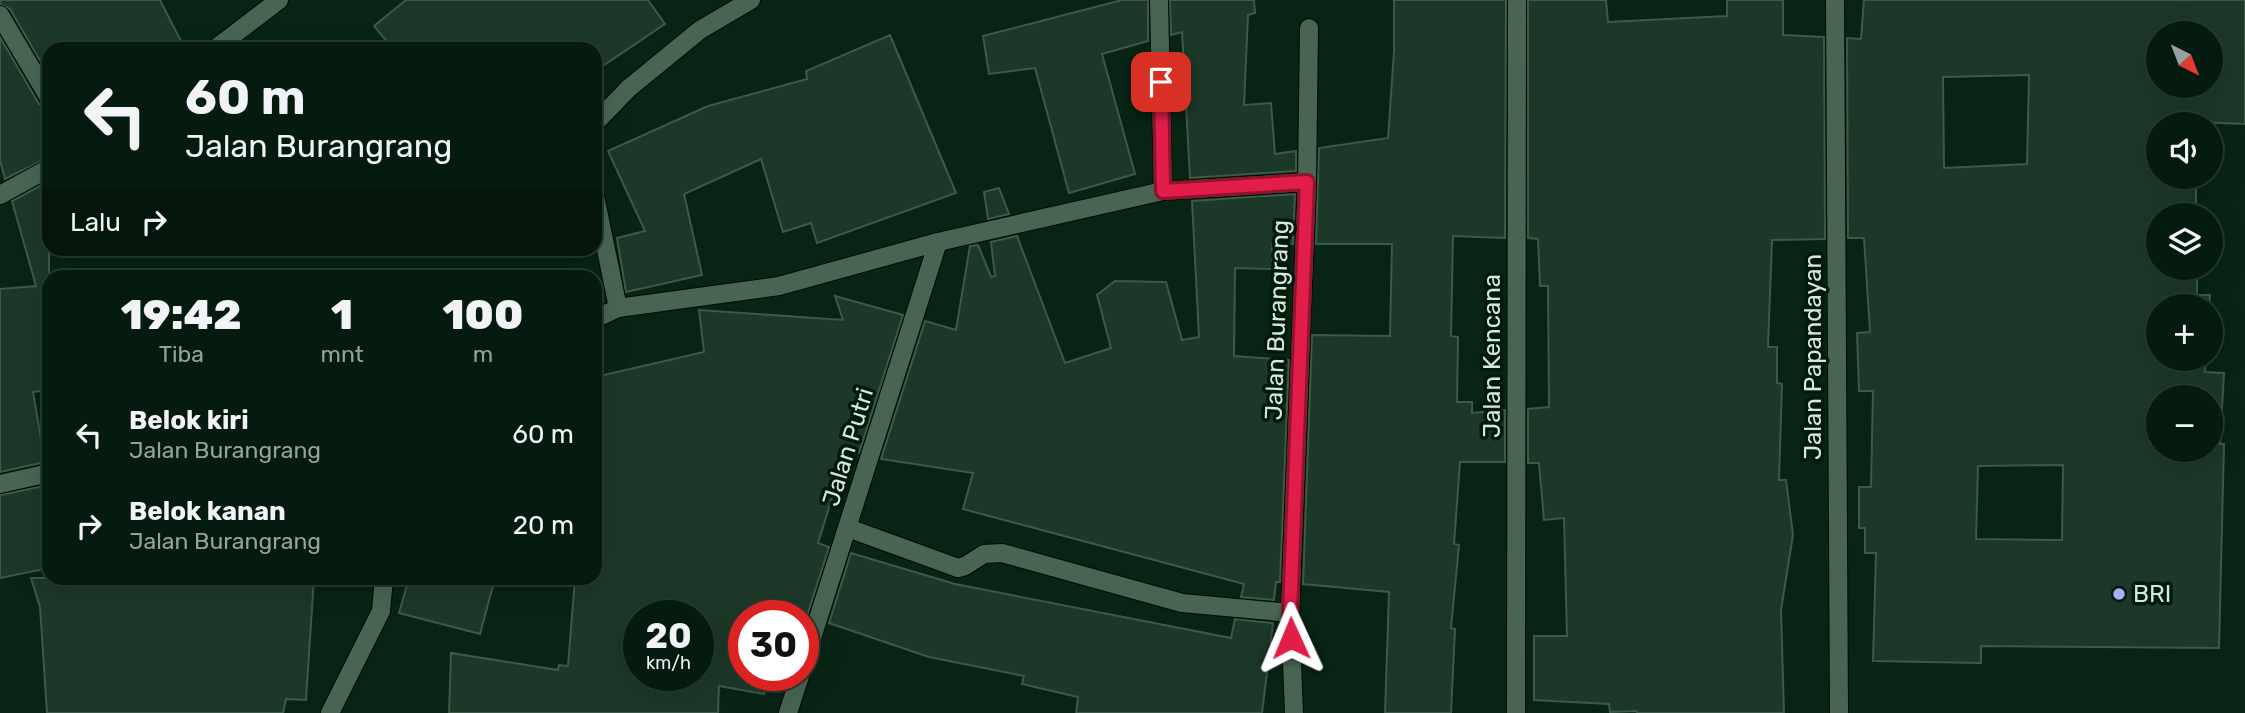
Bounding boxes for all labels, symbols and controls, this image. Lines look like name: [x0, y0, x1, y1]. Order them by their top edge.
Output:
north arrow: [2146, 21, 2222, 98]
map controls: [2146, 21, 2223, 462]
pin: [1131, 52, 1191, 112]
icon: arrive: [1142, 63, 1180, 101]
text: 60 m: [185, 68, 306, 126]
icon: left: [70, 70, 161, 161]
button: sound: [2146, 112, 2223, 189]
text: Jalan Burangrang: [185, 127, 452, 165]
icon: right: [135, 203, 173, 241]
button: layers: [2146, 203, 2223, 280]
text: Lalu: [70, 207, 121, 238]
street label: Jalan Burangrang: [1260, 219, 1294, 421]
street label: Jalan Papandayan: [1799, 254, 1827, 460]
street label: Jalan Kencana: [1478, 274, 1506, 438]
text: 19:42: [121, 290, 242, 340]
text: 1: [331, 290, 353, 340]
text: 100: [442, 290, 523, 340]
button: +: [2146, 294, 2223, 371]
text: Tiba: [159, 340, 204, 368]
text: mnt: [320, 340, 364, 368]
text: m: [473, 340, 493, 368]
street label: Jalan Putri: [817, 385, 879, 509]
button: −: [2146, 385, 2223, 462]
text: Belok kiri: [129, 405, 249, 436]
icon: left: [70, 416, 108, 454]
text: 60 m: [512, 419, 574, 450]
text: Jalan Burangrang: [129, 436, 321, 464]
text: Belok kanan: [129, 496, 286, 527]
icon: right: [70, 507, 108, 545]
text: 20 m: [513, 510, 574, 541]
text: Jalan Burangrang: [129, 527, 321, 555]
place label: BRI: [2133, 580, 2171, 608]
marker: BRI: [2111, 586, 2127, 602]
speed limit sign: 30: [728, 600, 819, 691]
position arrow: [1254, 601, 1328, 675]
text: 20: [645, 615, 692, 657]
text: km/h: [646, 652, 691, 674]

